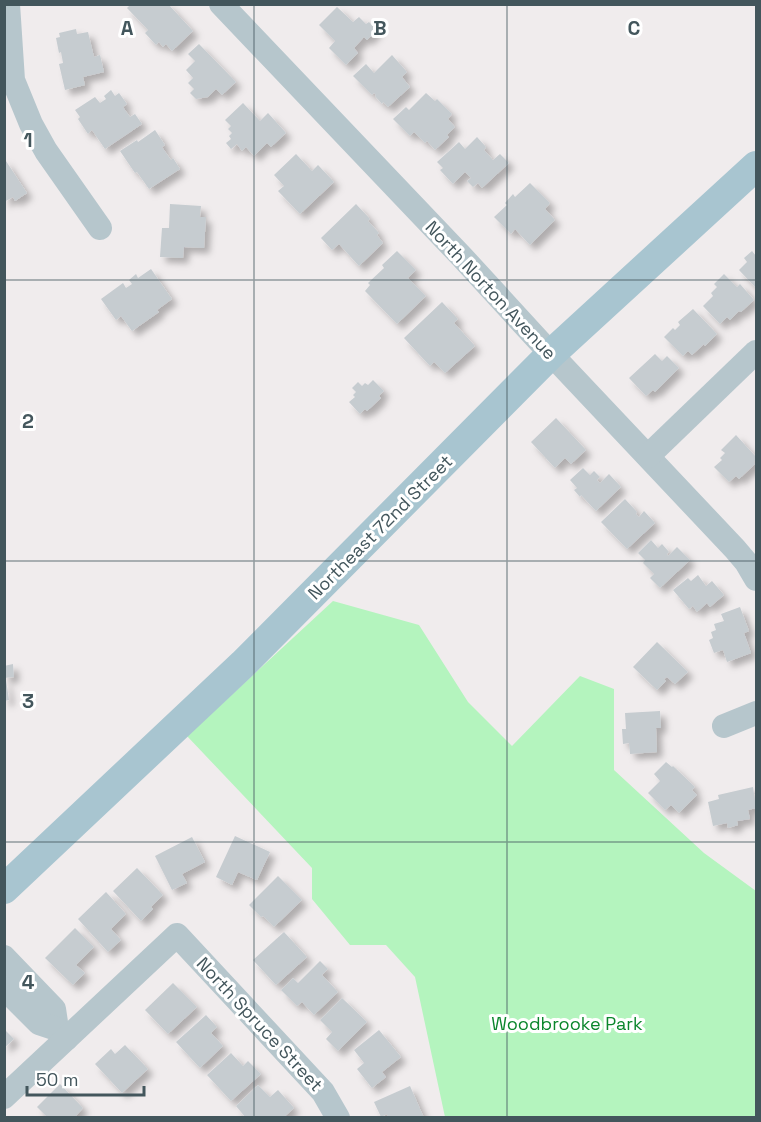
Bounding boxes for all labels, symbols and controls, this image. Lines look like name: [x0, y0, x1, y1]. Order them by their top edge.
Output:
text: A: [121, 15, 134, 41]
text: B: [373, 15, 387, 41]
text: C: [628, 15, 641, 41]
text: 1: [23, 127, 33, 153]
street label: North Norton Avenue: [421, 216, 561, 364]
text: 2: [22, 408, 34, 434]
street label: Northeast 72nd Street: [303, 450, 457, 604]
text: 3: [22, 688, 34, 714]
street label: North Spruce Street: [192, 952, 328, 1096]
text: 4: [22, 969, 35, 995]
park label: Woodbrooke Park: [491, 1012, 643, 1035]
scale bar: [27, 1059, 144, 1097]
text: 50 m: [36, 1068, 78, 1091]

